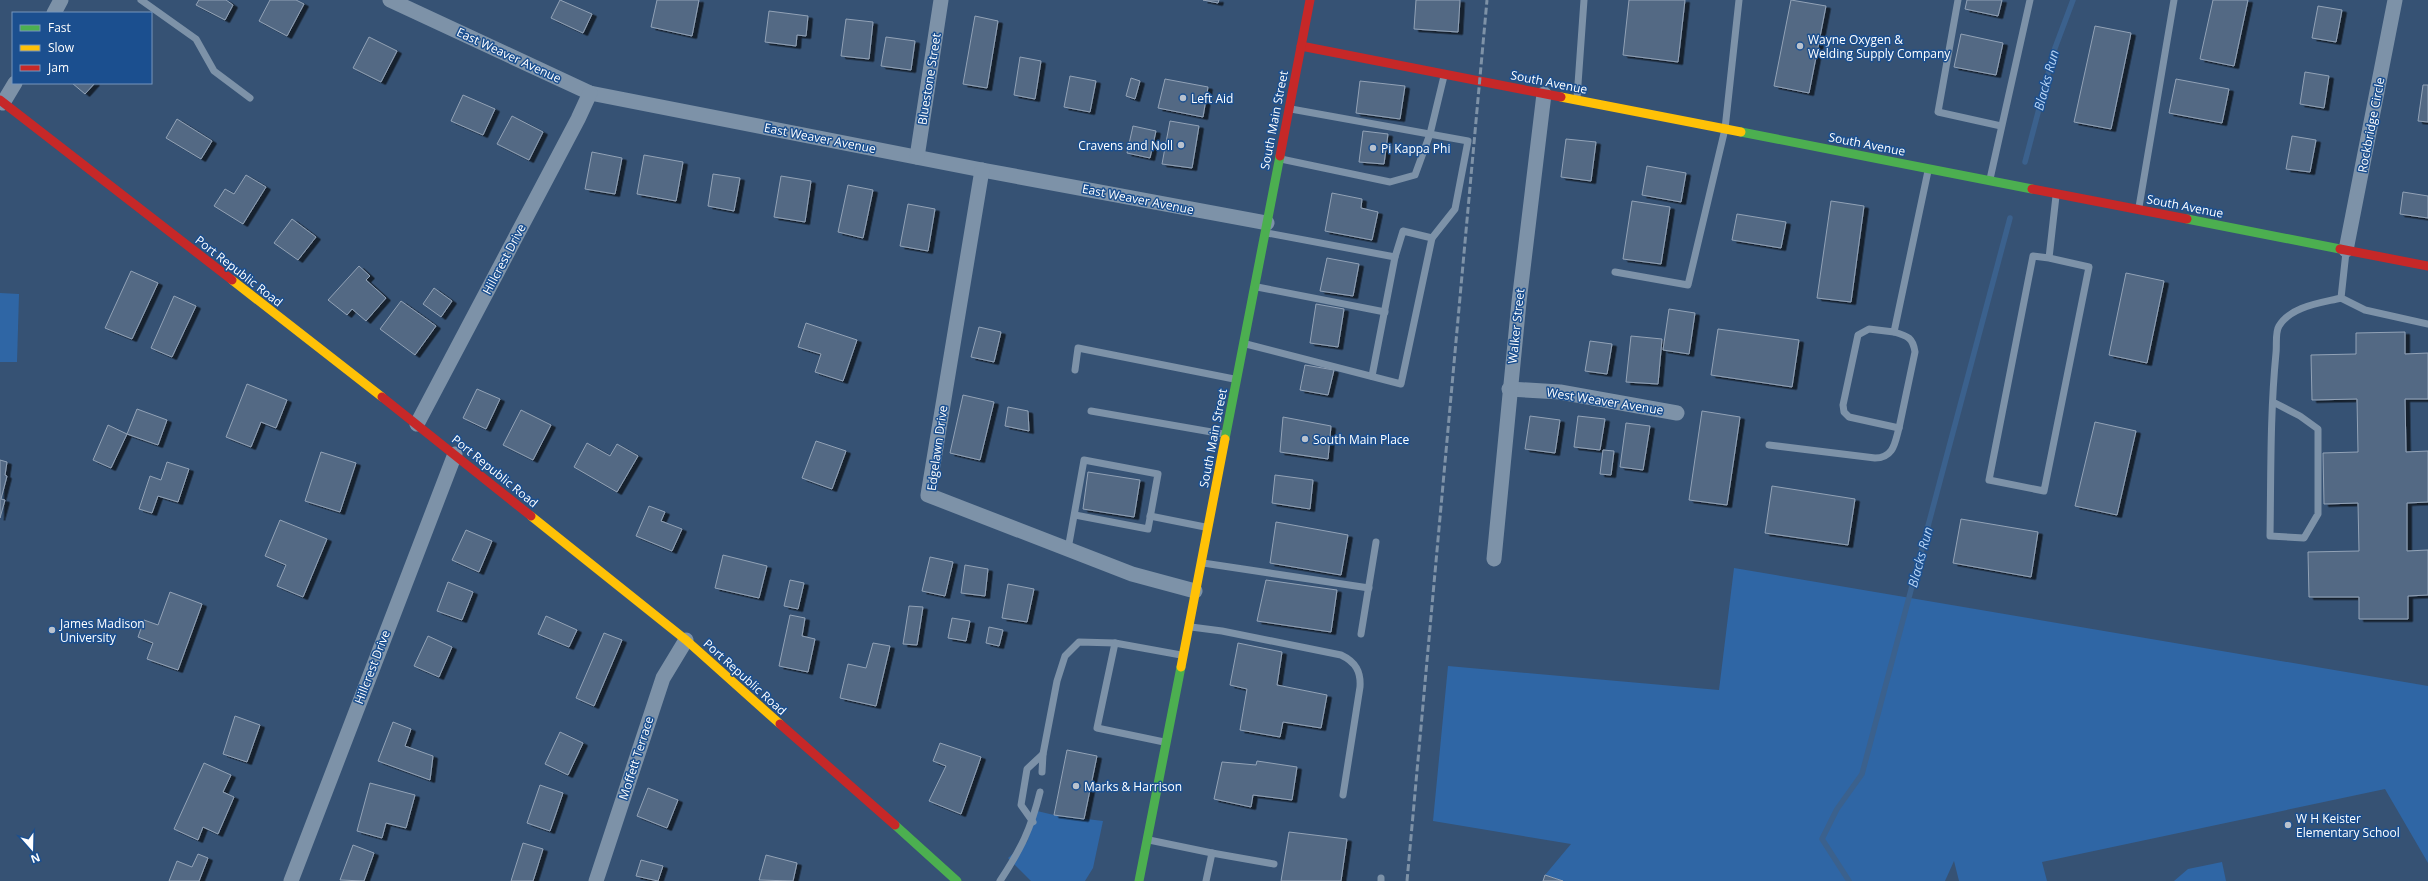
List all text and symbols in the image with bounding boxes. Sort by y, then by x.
legend [12,12,152,84]
text: Fast [48,19,71,36]
street label: East Weaver Avenue [454,23,564,87]
place label: Wayne Oxygen & Welding Supply Company [1808,31,1951,62]
street label: Bluestone Street [913,32,945,126]
text: Slow [48,39,75,56]
marker: Wayne Oxygen & Welding Supply Company [1795,41,1805,51]
water label: Blacks Run [2029,48,2063,112]
text: Jam [47,59,69,76]
street label: South Avenue [1509,66,1589,98]
street label: South Main Street [1256,69,1292,171]
street label: Rockbridge Circle [2353,76,2389,174]
place label: Left Aid [1191,90,1233,107]
marker: Left Aid [1178,93,1188,103]
street label: East Weaver Avenue [763,119,878,157]
street label: South Avenue [1827,128,1907,160]
place label: Cravens and Noll [1078,137,1173,154]
marker: Cravens and Noll [1176,140,1186,150]
place label: Pi Kappa Phi [1381,140,1450,157]
marker: Pi Kappa Phi [1368,143,1378,153]
street label: East Weaver Avenue [1081,180,1196,218]
street label: South Avenue [2145,190,2225,222]
street label: Hillcrest Drive [478,220,530,297]
street label: Port Republic Road [192,232,286,310]
street label: Walker Street [1504,288,1528,364]
street label: West Weaver Avenue [1545,383,1665,419]
street label: South Main Street [1195,387,1231,489]
street label: Edgelawn Drive [923,404,951,492]
street label: Port Republic Road [448,431,542,511]
place label: South Main Place [1313,431,1410,448]
marker: South Main Place [1300,434,1310,444]
water label: Blacks Run [1903,525,1937,589]
place label: James Madison University [59,615,145,646]
marker: James Madison University [47,625,57,635]
street label: Hillcrest Drive [350,627,394,706]
street label: Port Republic Road [700,635,790,719]
street label: Moffett Terrace [615,714,658,802]
place label: Marks & Harrison [1084,778,1182,795]
marker: Marks & Harrison [1071,781,1081,791]
place label: W H Keister Elementary School [2296,810,2400,841]
marker: W H Keister Elementary School [2283,820,2293,830]
north arrow [12,829,52,869]
text: N [29,850,42,867]

